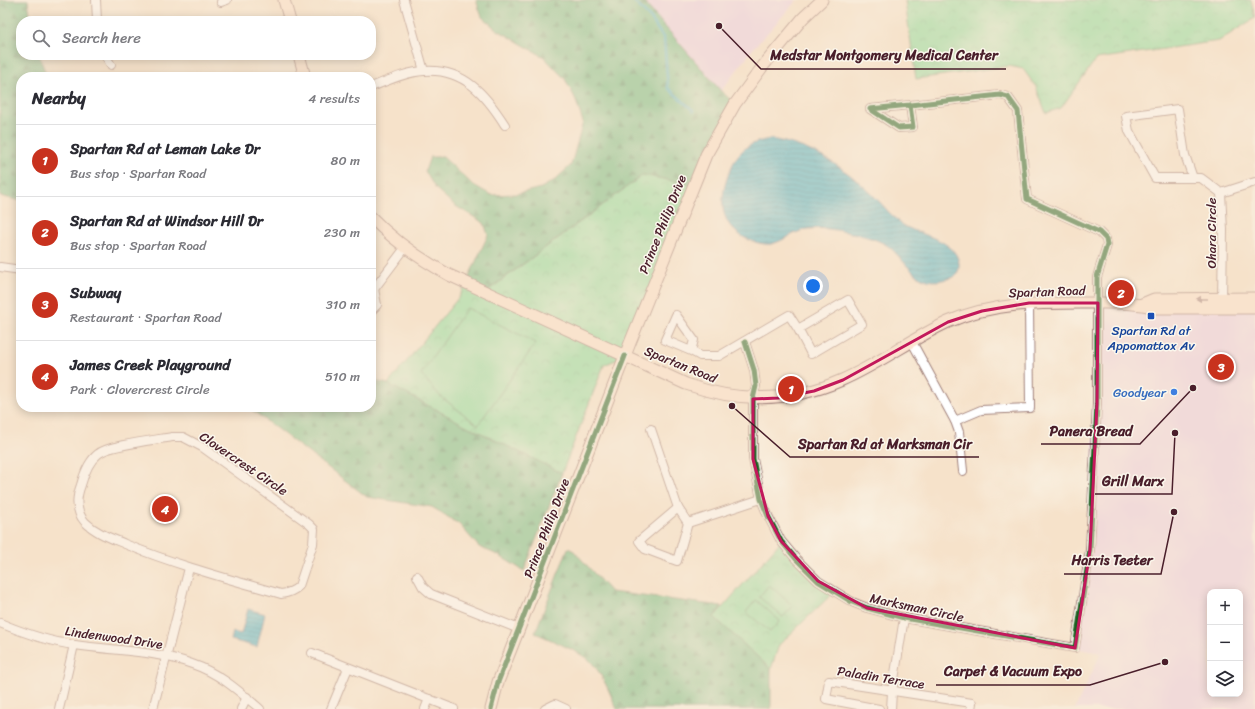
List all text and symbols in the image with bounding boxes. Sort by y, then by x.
search box [16,16,376,60]
text: Search here [62,25,141,51]
icon: search [30,27,52,49]
callout: Medstar Montgomery Medical Center [761,43,1006,69]
text: Medstar Montgomery Medical Center [769,43,999,68]
text: Nearby [32,83,86,113]
text: 4 results [308,87,360,110]
text: Spartan Rd at Leman Lake Dr [70,136,260,162]
text: 1 [42,149,48,172]
text: 80 m [331,149,360,172]
text: Bus stop · Spartan Road [70,162,206,185]
street label: Prince Philip Drive [632,171,693,277]
street label: Ohara Circle [1200,197,1223,268]
text: Spartan Rd at Windsor Hill Dr [70,208,263,234]
text: 2 [41,221,49,244]
text: 230 m [324,221,360,244]
text: Bus stop · Spartan Road [70,234,206,257]
your location [803,276,823,296]
pin: 2 [1108,278,1134,308]
street label: Spartan Road [1008,279,1087,304]
text: Subway [70,280,121,306]
text: 3 [41,293,49,316]
text: 310 m [326,293,360,316]
one-way arrow [1195,296,1208,302]
text: Restaurant · Spartan Road [70,306,221,329]
marker: Spartan Rd at Appomattox Av [1146,311,1156,321]
place label: Spartan Rd at Appomattox Av [1106,319,1196,357]
street label: Spartan Road [641,339,722,390]
text: James Creek Playground [70,352,230,378]
pin: 3 [1208,352,1234,382]
text: 4 [41,365,49,388]
text: 510 m [325,365,360,388]
pin: 1 [778,374,804,404]
text: Park · Clovercrest Circle [70,378,210,401]
place label: Goodyear [1113,381,1167,404]
marker: Goodyear [1169,387,1179,397]
callout: Panera Bread [1041,418,1140,444]
text: Panera Bread [1050,419,1134,444]
street label: Clovercrest Circle [195,425,293,502]
callout: Spartan Rd at Marksman Cir [790,431,979,457]
text: Spartan Rd at Marksman Cir [797,432,973,457]
callout: Grill Marx [1095,468,1172,494]
text: Grill Marx [1101,469,1165,494]
street label: Prince Philip Drive [517,475,576,581]
pin: 4 [152,494,178,524]
callout: Harris Teeter [1064,548,1161,574]
text: Harris Teeter [1070,548,1154,573]
street label: Marksman Circle [868,586,966,629]
map controls [1207,589,1243,697]
button: + [1207,589,1243,625]
street label: Lindenwood Drive [64,619,164,656]
button: − [1207,625,1243,661]
street label: Paladin Terrace [836,659,926,696]
callout: Carpet & Vacuum Expo [936,659,1090,685]
text: Carpet & Vacuum Expo [943,659,1082,684]
button: layers [1207,661,1243,697]

